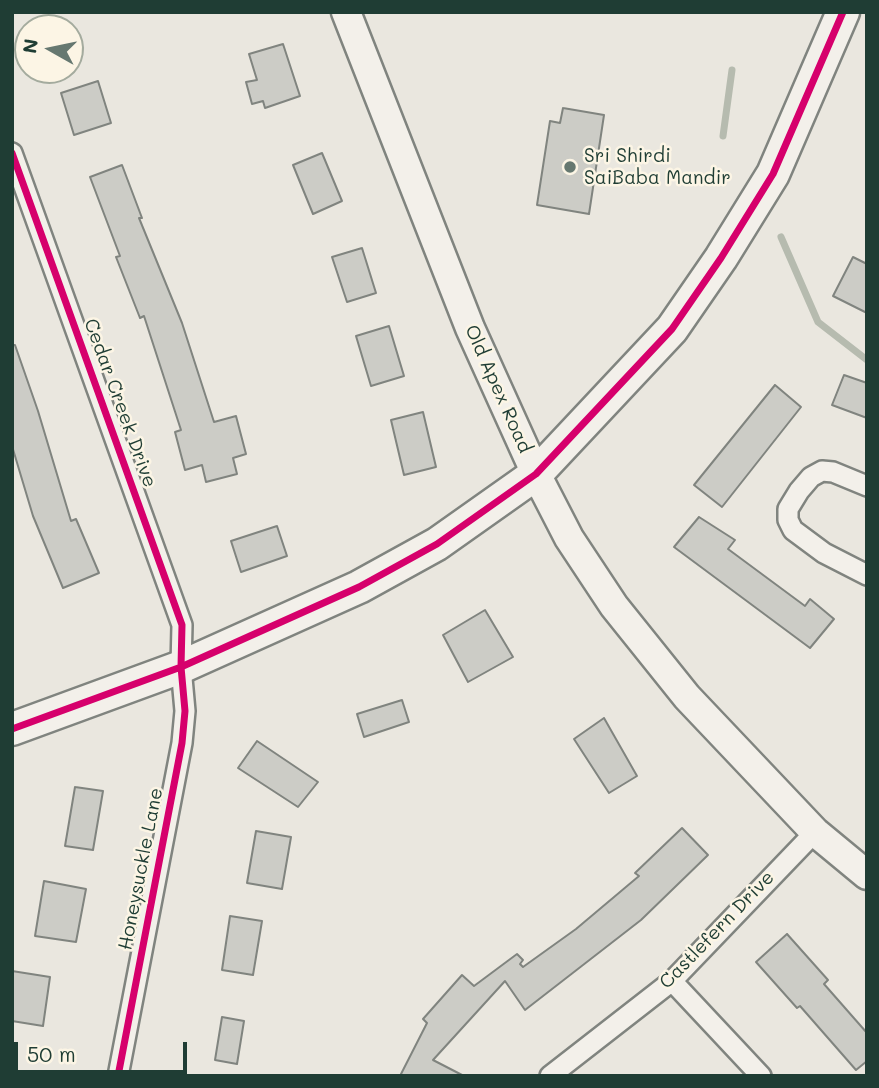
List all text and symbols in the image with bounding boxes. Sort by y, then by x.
north arrow [14,14,84,84]
text: N [16,37,43,55]
place label: Sri Shirdi SaiBaba Mandir [584,145,731,189]
marker: Sri Shirdi SaiBaba Mandir [562,159,578,175]
street label: Cedar Creek Drive [79,316,161,490]
street label: Old Apex Road [460,321,536,457]
street label: Honeysuckle Lane [114,786,168,952]
street label: Castlefern Drive [655,866,779,994]
scale bar [18,1028,191,1072]
text: 50 m [27,1040,76,1067]

